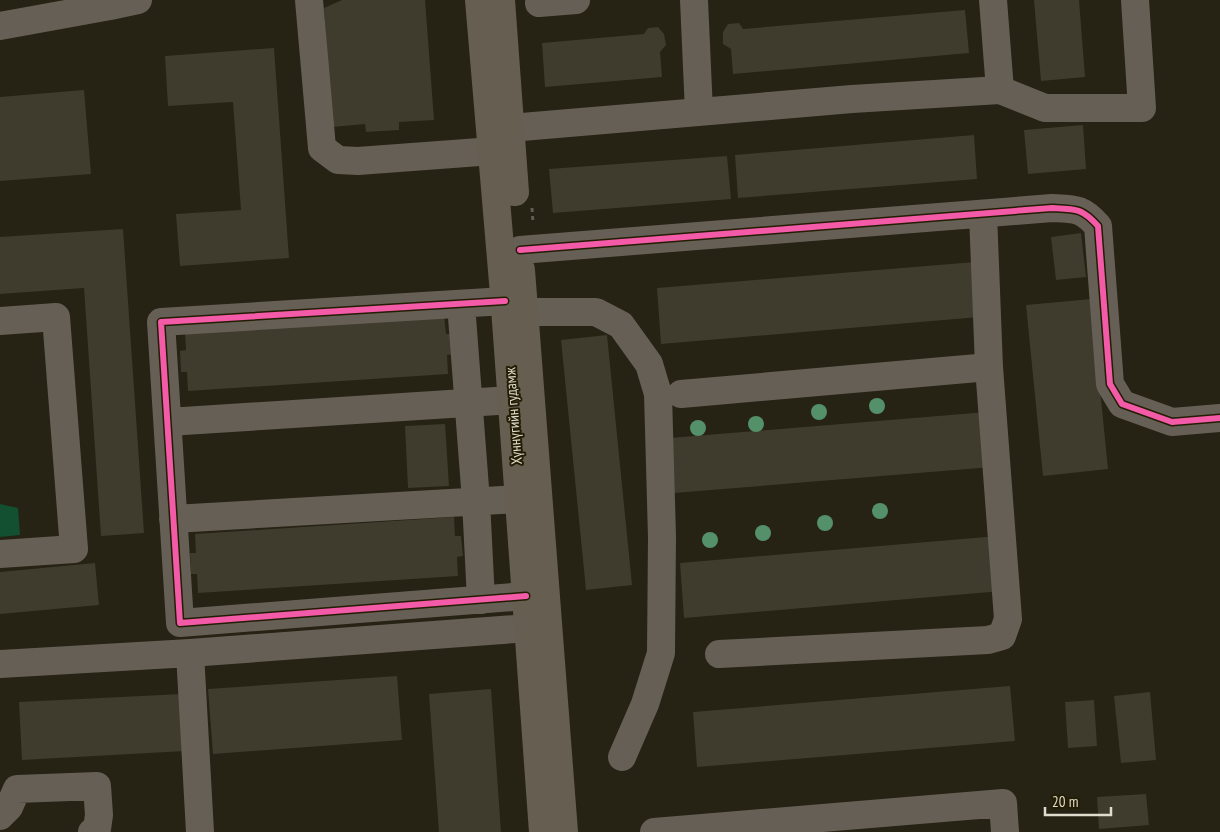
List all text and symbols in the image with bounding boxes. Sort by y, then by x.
street label: Хүннүгийн гудамж [500,366,526,465]
scale bar [1045,784,1111,816]
text: 20 m [1052,792,1078,811]

